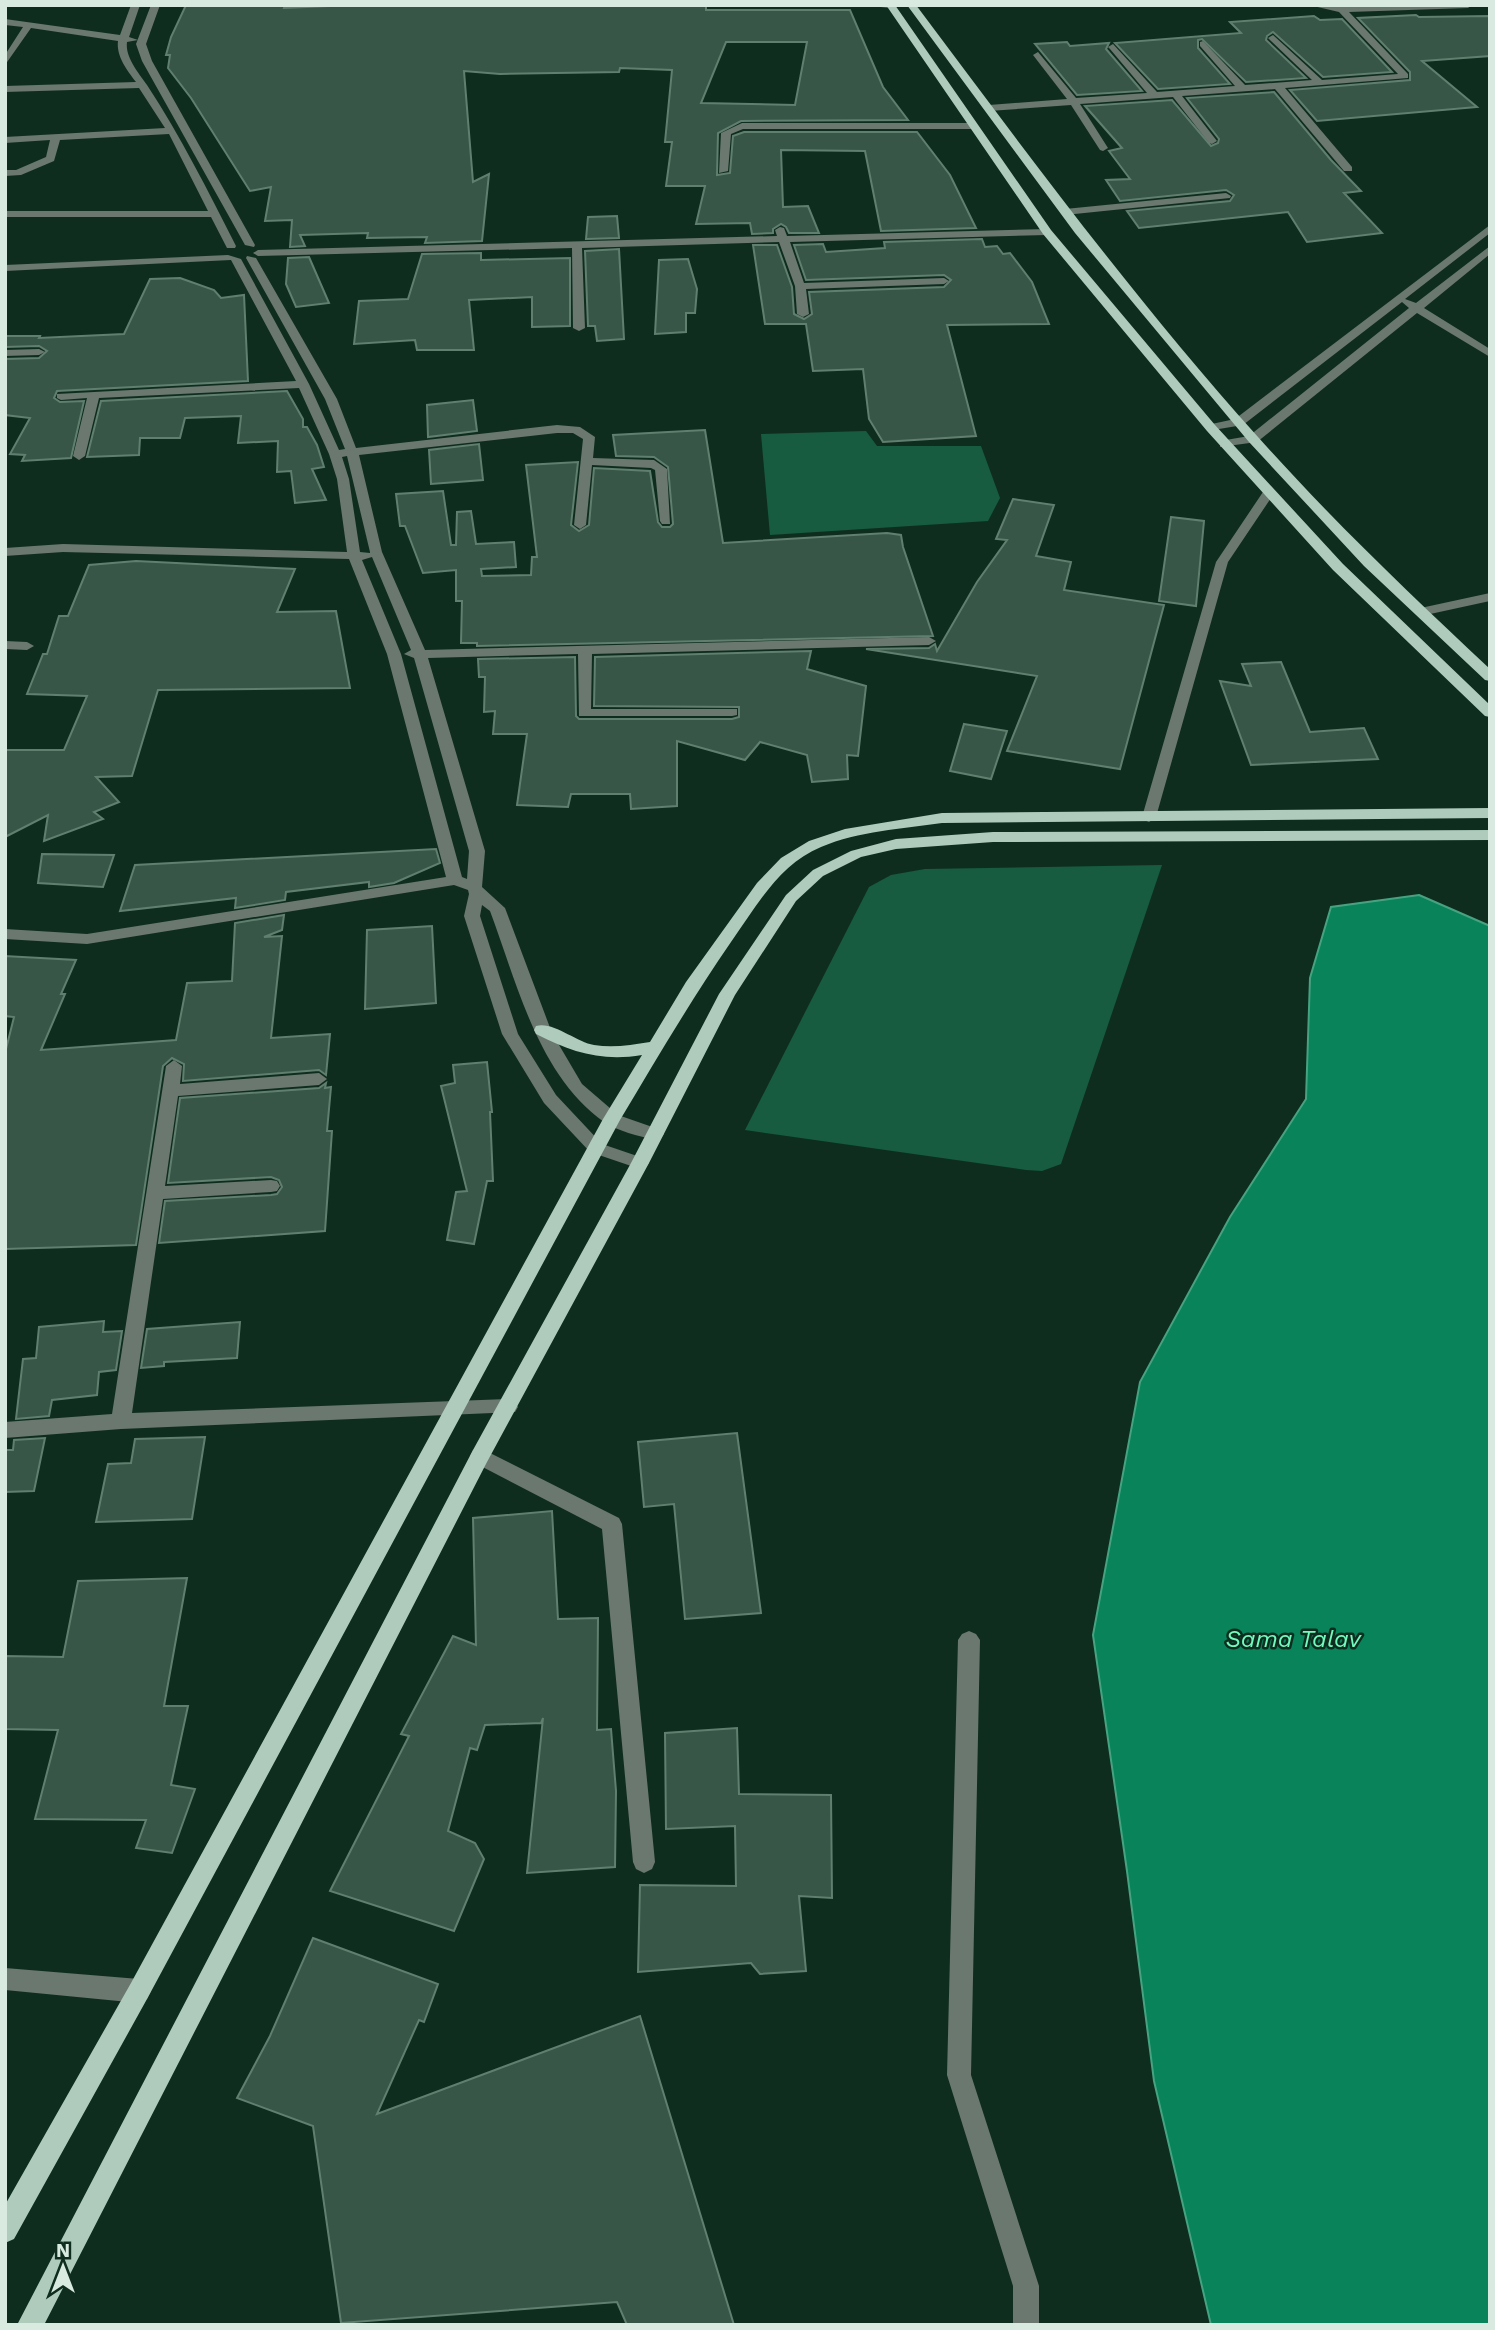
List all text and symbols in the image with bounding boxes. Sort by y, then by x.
water label: Sama Talav [1225,1625,1363,1653]
north arrow [28,2232,98,2302]
text: N [56,2239,70,2262]

